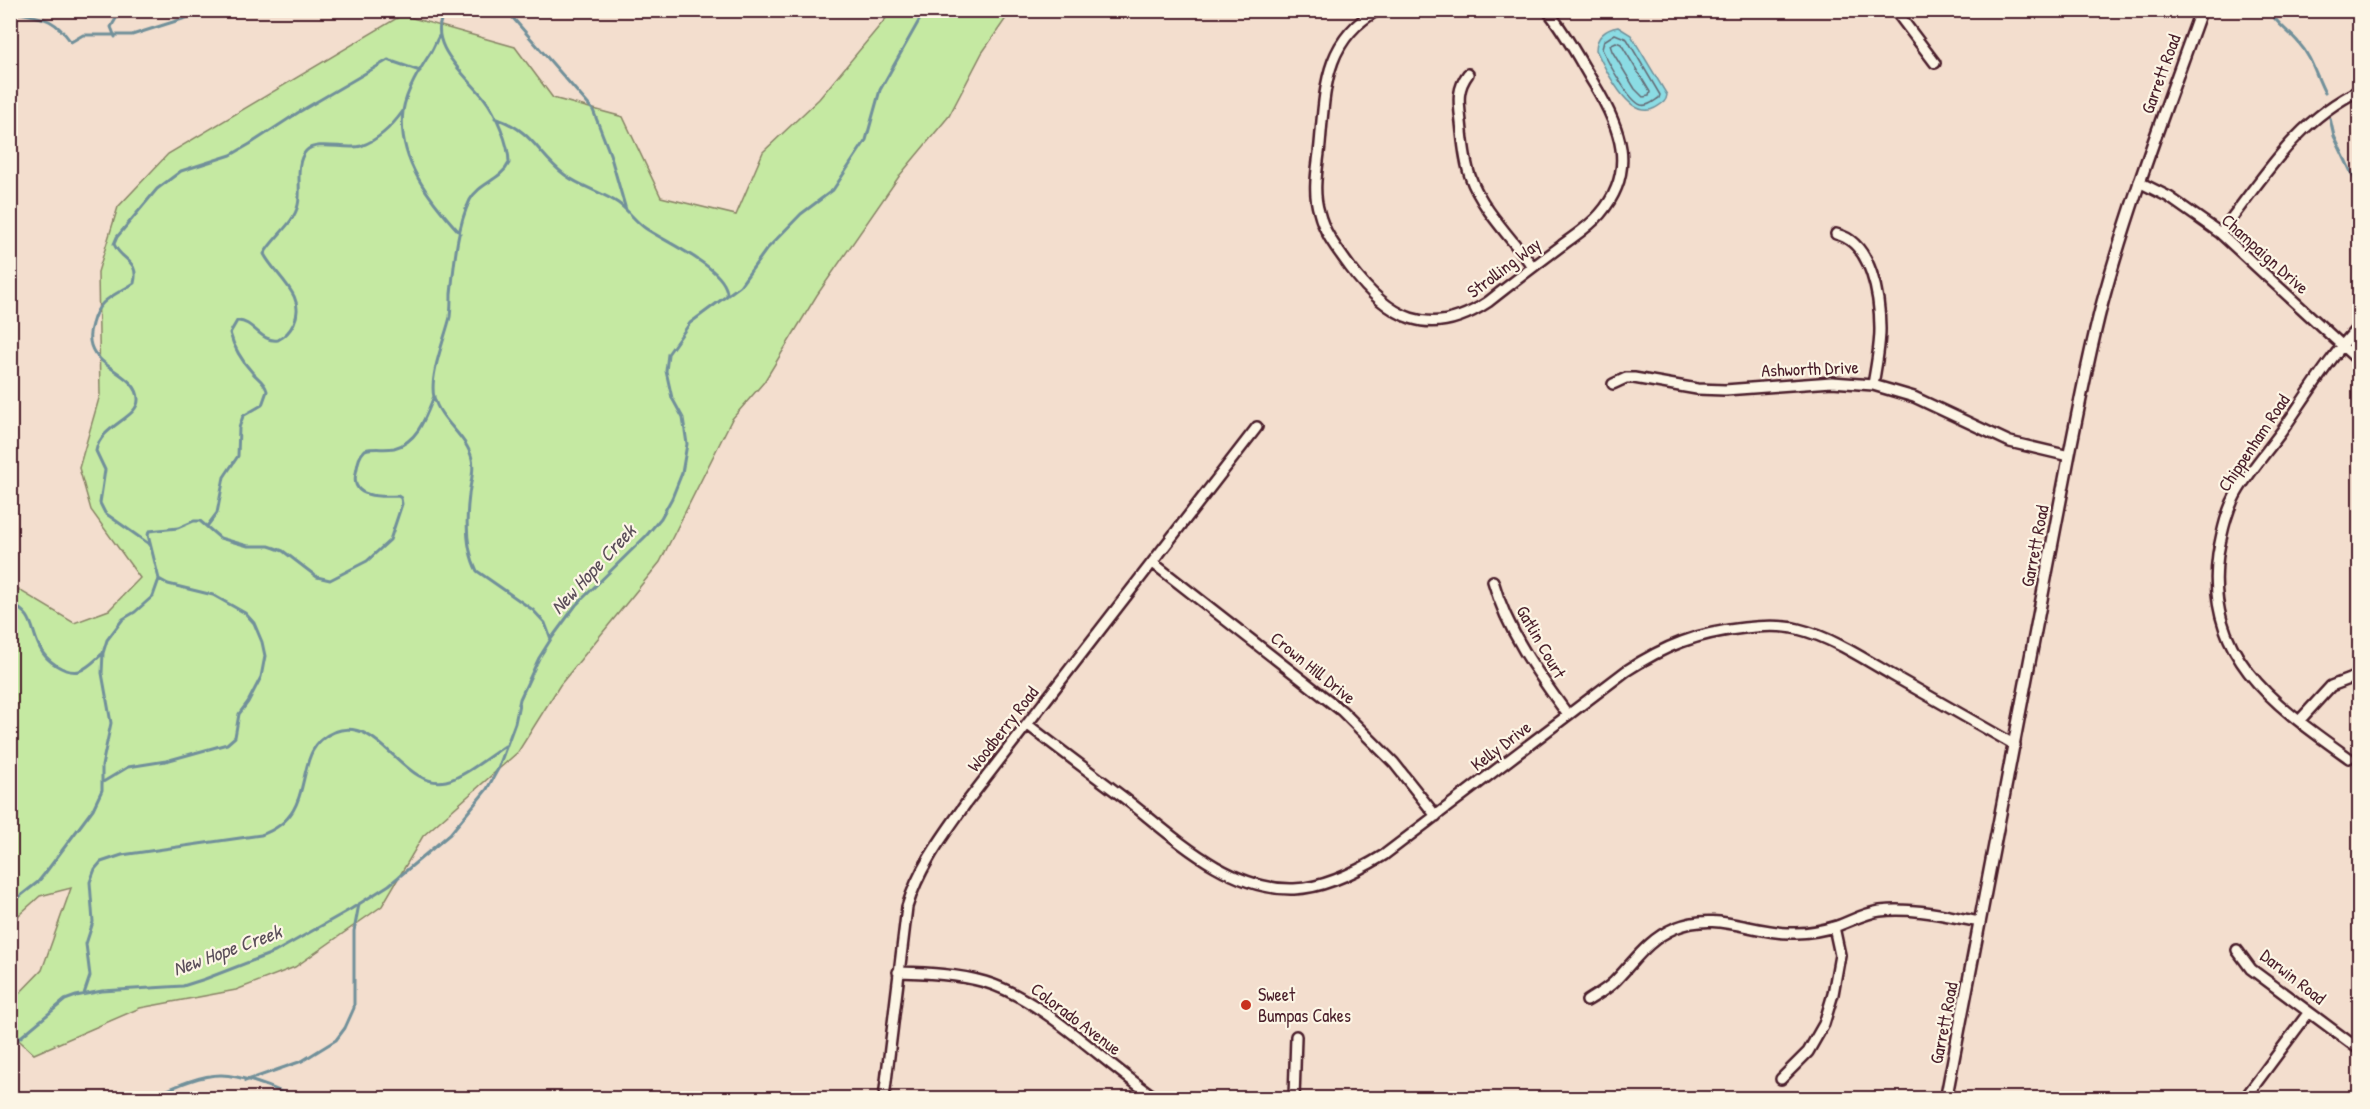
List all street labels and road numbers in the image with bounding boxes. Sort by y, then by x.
street label: Garrett Road [2135,31,2186,117]
street label: Champaign Drive [2216,208,2314,300]
street label: Strolling Way [1462,231,1546,304]
street label: Ashworth Drive [1761,354,1859,383]
street label: Chippenham Road [2212,389,2295,496]
street label: Garrett Road [2014,503,2055,589]
street label: Gatlin Court [1510,601,1573,684]
street label: Crown Hill Drive [1265,626,1361,710]
street label: Woodberry Road [961,681,1044,777]
street label: Kelly Drive [1465,715,1536,777]
street label: Darwin Road [2255,943,2331,1010]
street label: Colorado Avenue [1026,976,1127,1061]
street label: Garrett Road [1923,980,1964,1066]

